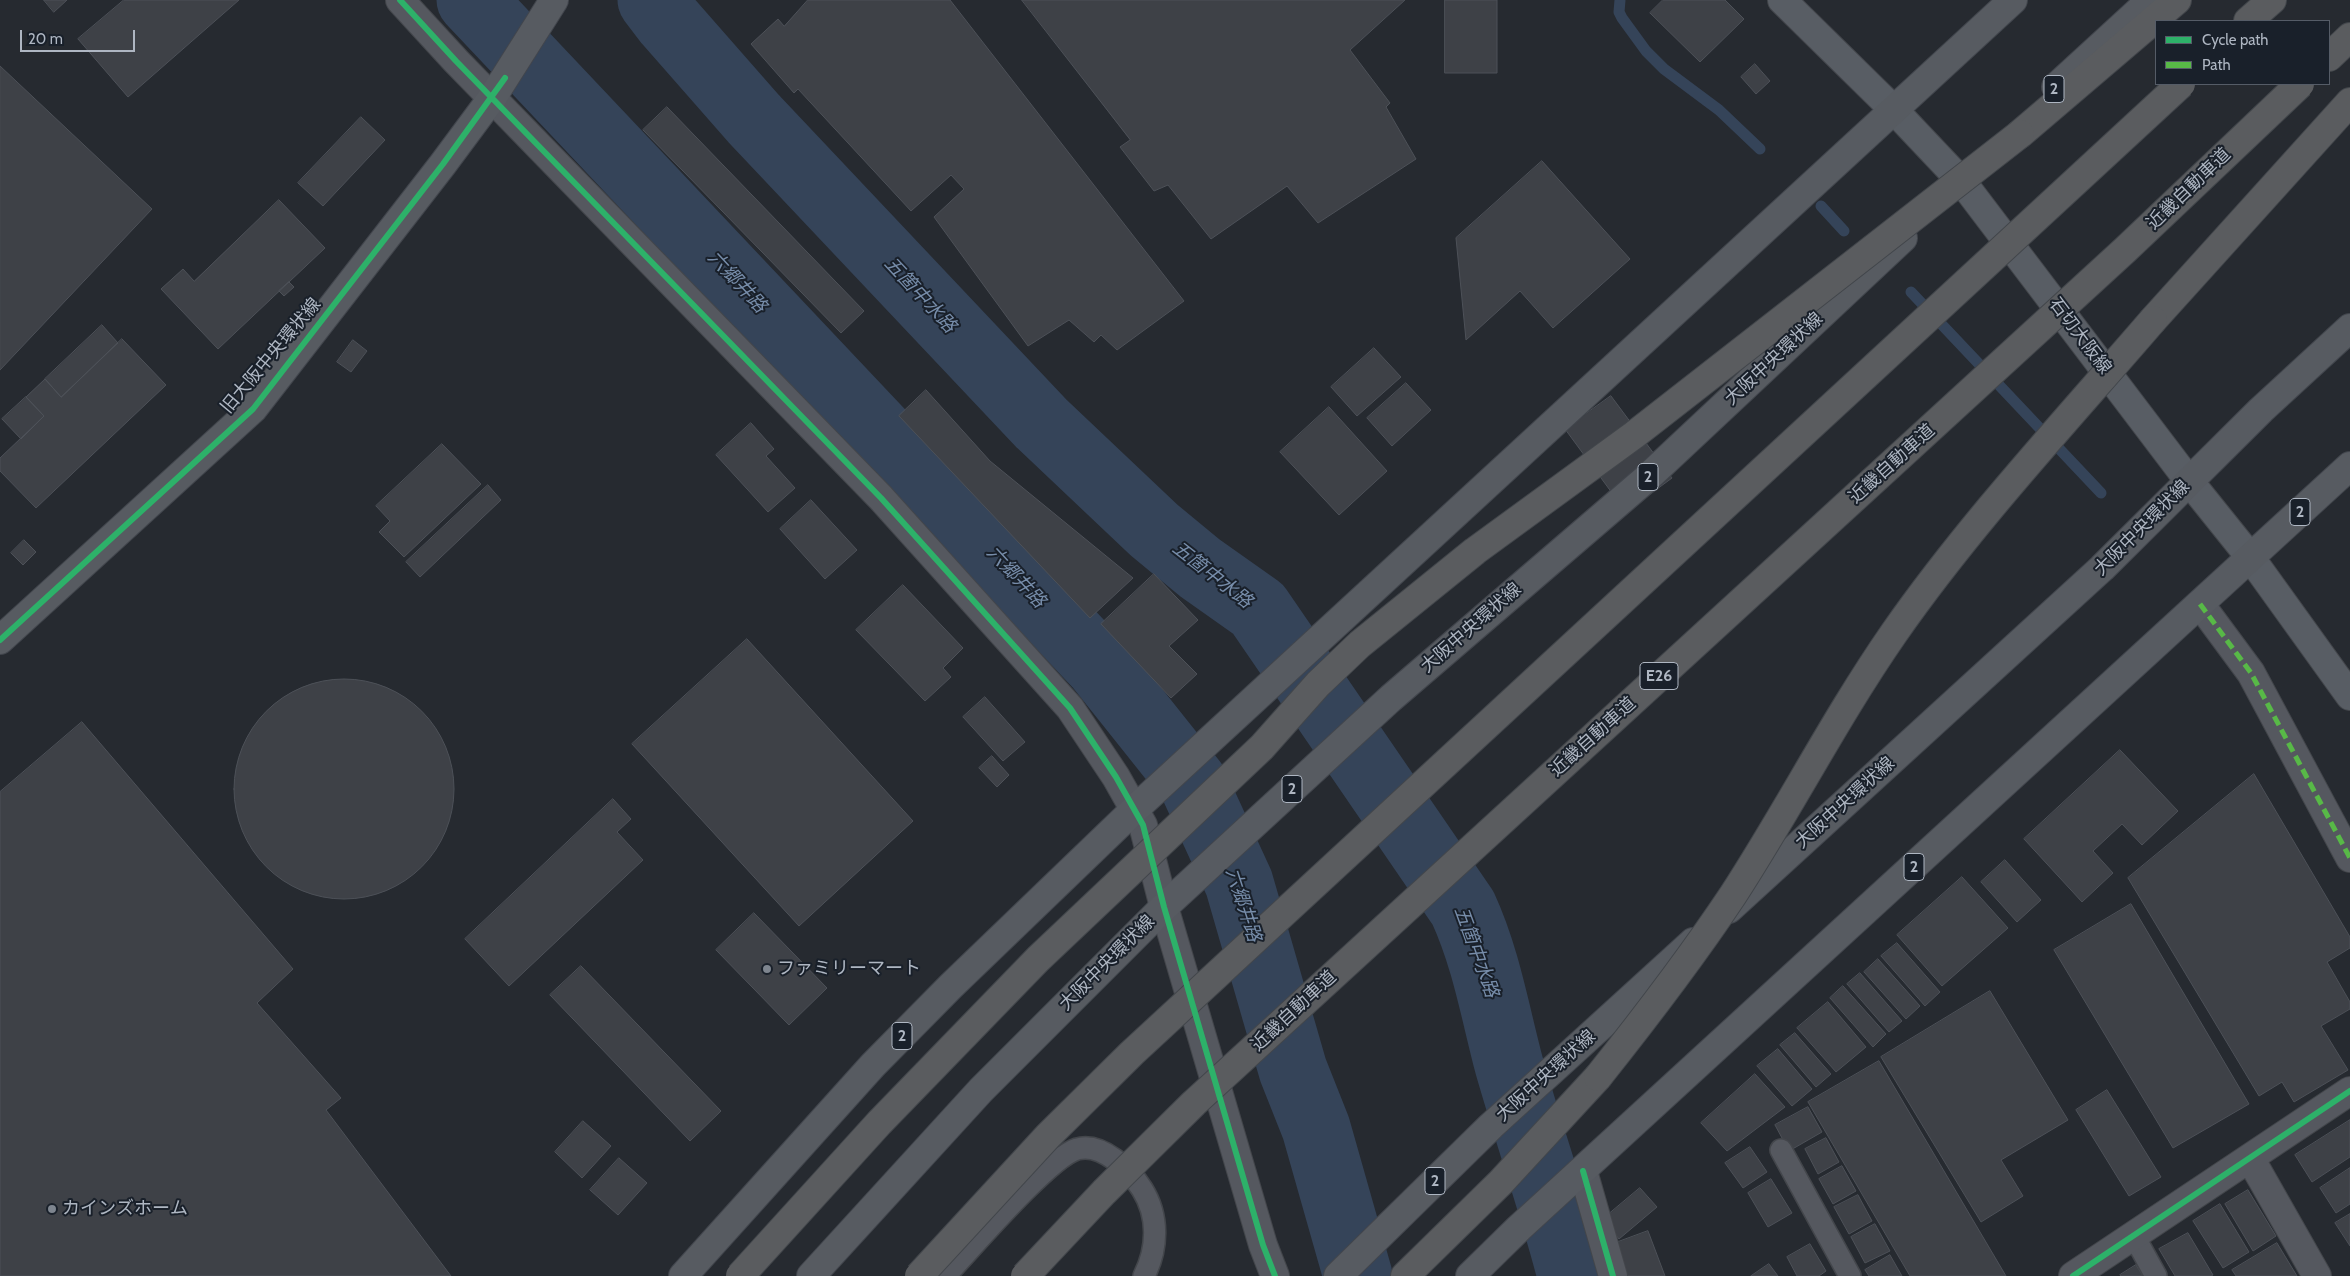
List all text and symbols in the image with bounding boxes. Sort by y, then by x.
scale bar [22,20,138,52]
legend [2155,20,2330,85]
text: 20 m [28,30,63,48]
text: Cycle path [2202,31,2268,49]
text: Path [2202,56,2231,74]
road number: 2 [2044,76,2064,102]
street label: 近畿自動車道 [2143,144,2235,234]
water label: 六郷井路 [703,246,771,318]
water label: 五箇中水路 [879,252,961,338]
street label: 旧大阪中央環状線 [216,294,326,418]
street label: 石切大阪線 [2044,294,2116,378]
street label: 大阪中央環状線 [1721,308,1827,410]
street label: 近畿自動車道 [1845,420,1939,508]
road number: 2 [1638,464,1658,491]
street label: 大阪中央環状線 [2090,476,2194,580]
road number: 2 [2290,498,2310,526]
water label: 五箇中水路 [1168,537,1256,613]
water label: 六郷井路 [982,541,1050,613]
street label: 大阪中央環状線 [1416,579,1526,677]
road number: E26 [1640,662,1678,689]
street label: 近畿自動車道 [1546,693,1640,781]
street label: 大阪中央環状線 [1791,753,1899,853]
road number: 2 [1282,776,1302,802]
road number: 2 [1904,854,1924,880]
water label: 六郷井路 [1220,865,1266,945]
water label: 五箇中水路 [1449,903,1503,1001]
street label: 大阪中央環状線 [1055,911,1159,1015]
place label: ファミリーマート [777,958,921,980]
marker: ファミリーマート [761,963,773,975]
street label: 近畿自動車道 [1247,966,1341,1056]
road number: 2 [892,1022,912,1050]
street label: 大阪中央環状線 [1492,1026,1600,1126]
road number: 2 [1425,1168,1445,1194]
place label: カインズホーム [62,1198,188,1220]
marker: カインズホーム [46,1203,58,1215]

